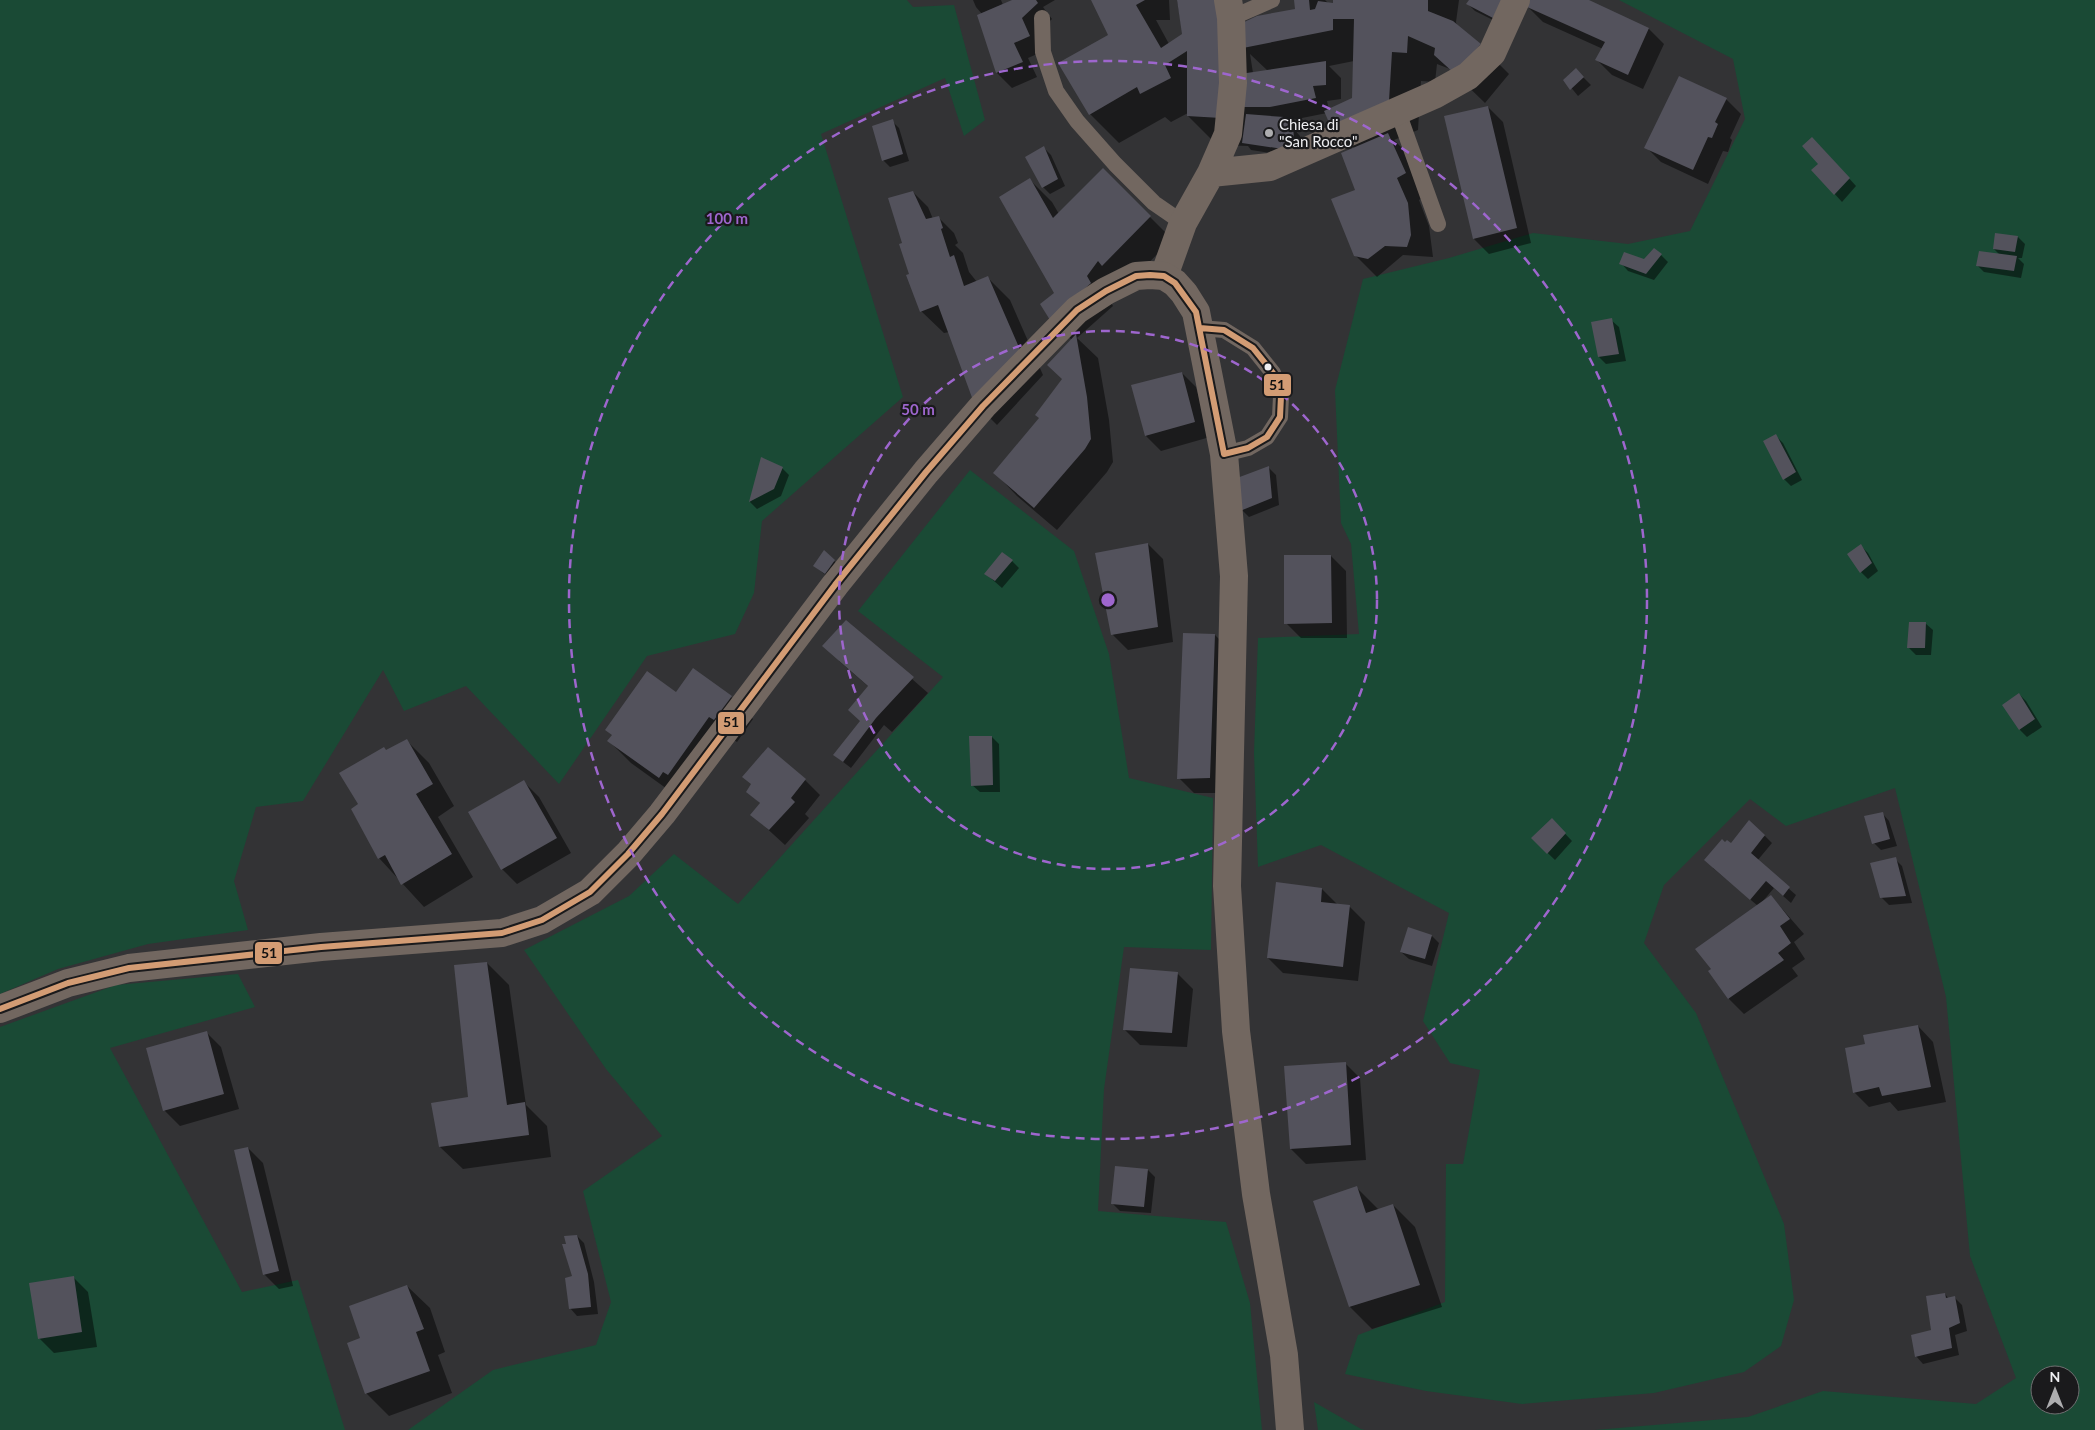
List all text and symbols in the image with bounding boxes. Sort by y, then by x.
place label: Chiesa di "San Rocco" [1279,115,1357,150]
marker: Chiesa di "San Rocco" [1263,127,1275,139]
text: 100 m [706,209,748,227]
unlabelled marker [1263,362,1273,372]
line badge: 51 [1263,373,1292,397]
text: 51 [1269,376,1285,393]
text: 50 m [901,400,935,418]
centre of rings [1099,591,1117,609]
line badge: 51 [717,711,745,735]
text: 51 [723,713,739,730]
line badge: 51 [254,941,283,965]
text: 51 [261,944,277,961]
north arrow [2030,1365,2080,1415]
text: N [2050,1368,2060,1385]

